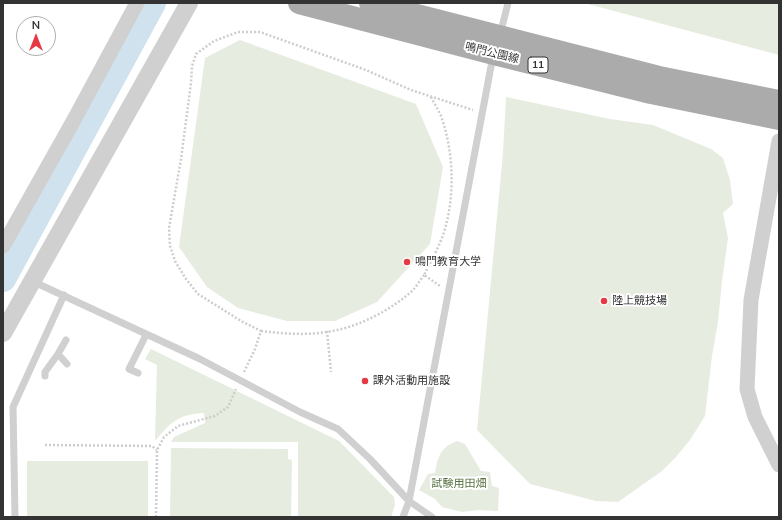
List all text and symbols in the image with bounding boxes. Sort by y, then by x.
north arrow [16,16,56,56]
text: N [32,18,40,32]
street label: 鳴門公園線 [464,40,520,66]
road number: 11 [528,57,548,73]
place label: 鳴門教育大学 [415,255,481,269]
marker: 鳴門教育大学 [402,257,412,267]
place label: 陸上競技場 [612,294,667,308]
marker: 陸上競技場 [599,296,609,306]
place label: 課外活動用施設 [373,374,450,388]
marker: 課外活動用施設 [360,376,370,386]
park label: 試験用田畑 [432,477,486,491]

